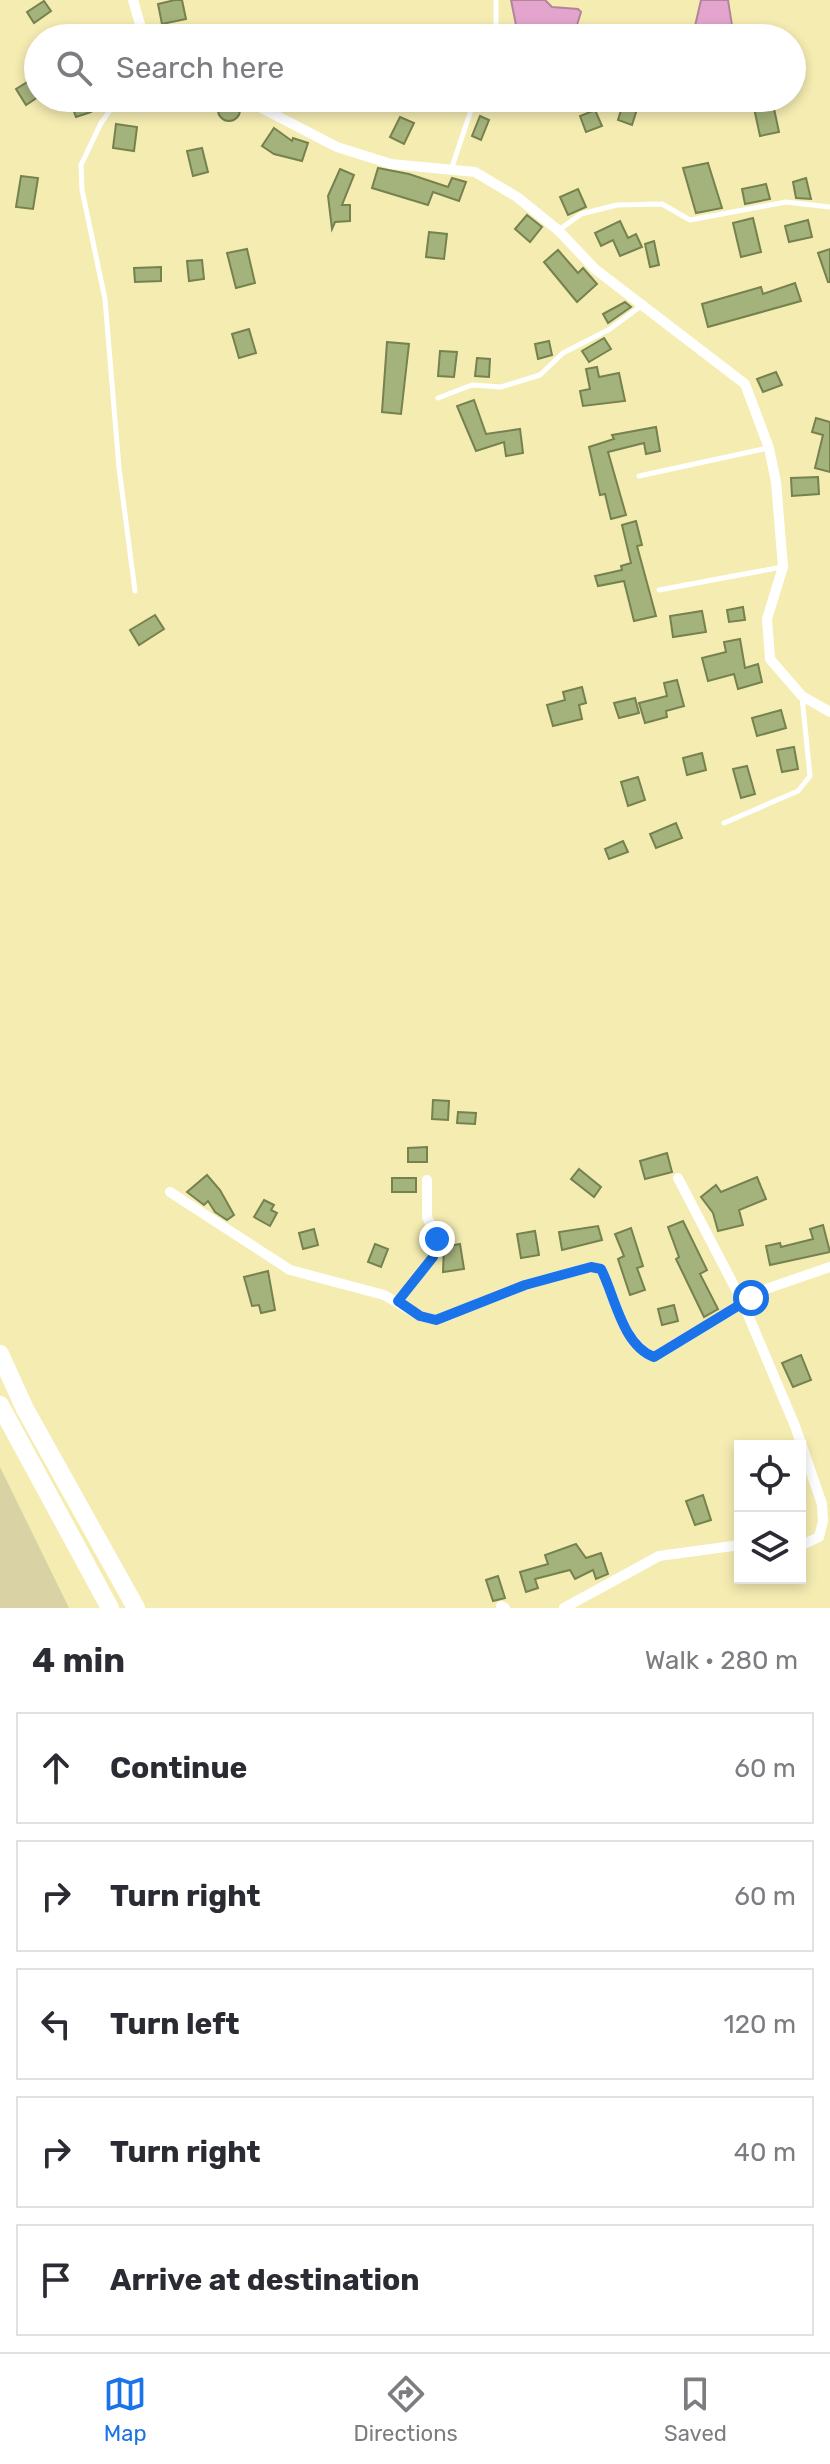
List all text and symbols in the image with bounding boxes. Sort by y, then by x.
search box [24,24,806,112]
icon: search [52,46,96,90]
text: Search here [116,50,284,86]
route end [419,1221,455,1257]
route start [733,1280,769,1316]
map controls [734,1440,806,1584]
button: locate [734,1440,806,1512]
button: layers [734,1512,806,1584]
text: 4 min [32,1640,125,1681]
text: Walk · 280 m [645,1645,798,1676]
icon: ahead [34,1746,78,1790]
text: Continue [110,1750,247,1786]
text: 60 m [734,1753,796,1784]
icon: right [34,1874,78,1918]
text: Turn right [110,1878,261,1914]
text: 60 m [734,1881,796,1912]
icon: left [34,2002,78,2046]
text: Turn left [110,2006,240,2042]
text: 120 m [724,2009,796,2040]
icon: right [34,2130,78,2174]
text: Turn right [110,2134,261,2170]
text: 40 m [734,2137,796,2168]
icon: arrive [34,2258,78,2302]
text: Arrive at destination [110,2262,420,2298]
tab: Map [103,2372,147,2447]
tab: Directions [353,2372,458,2447]
tab: Saved [664,2372,727,2447]

